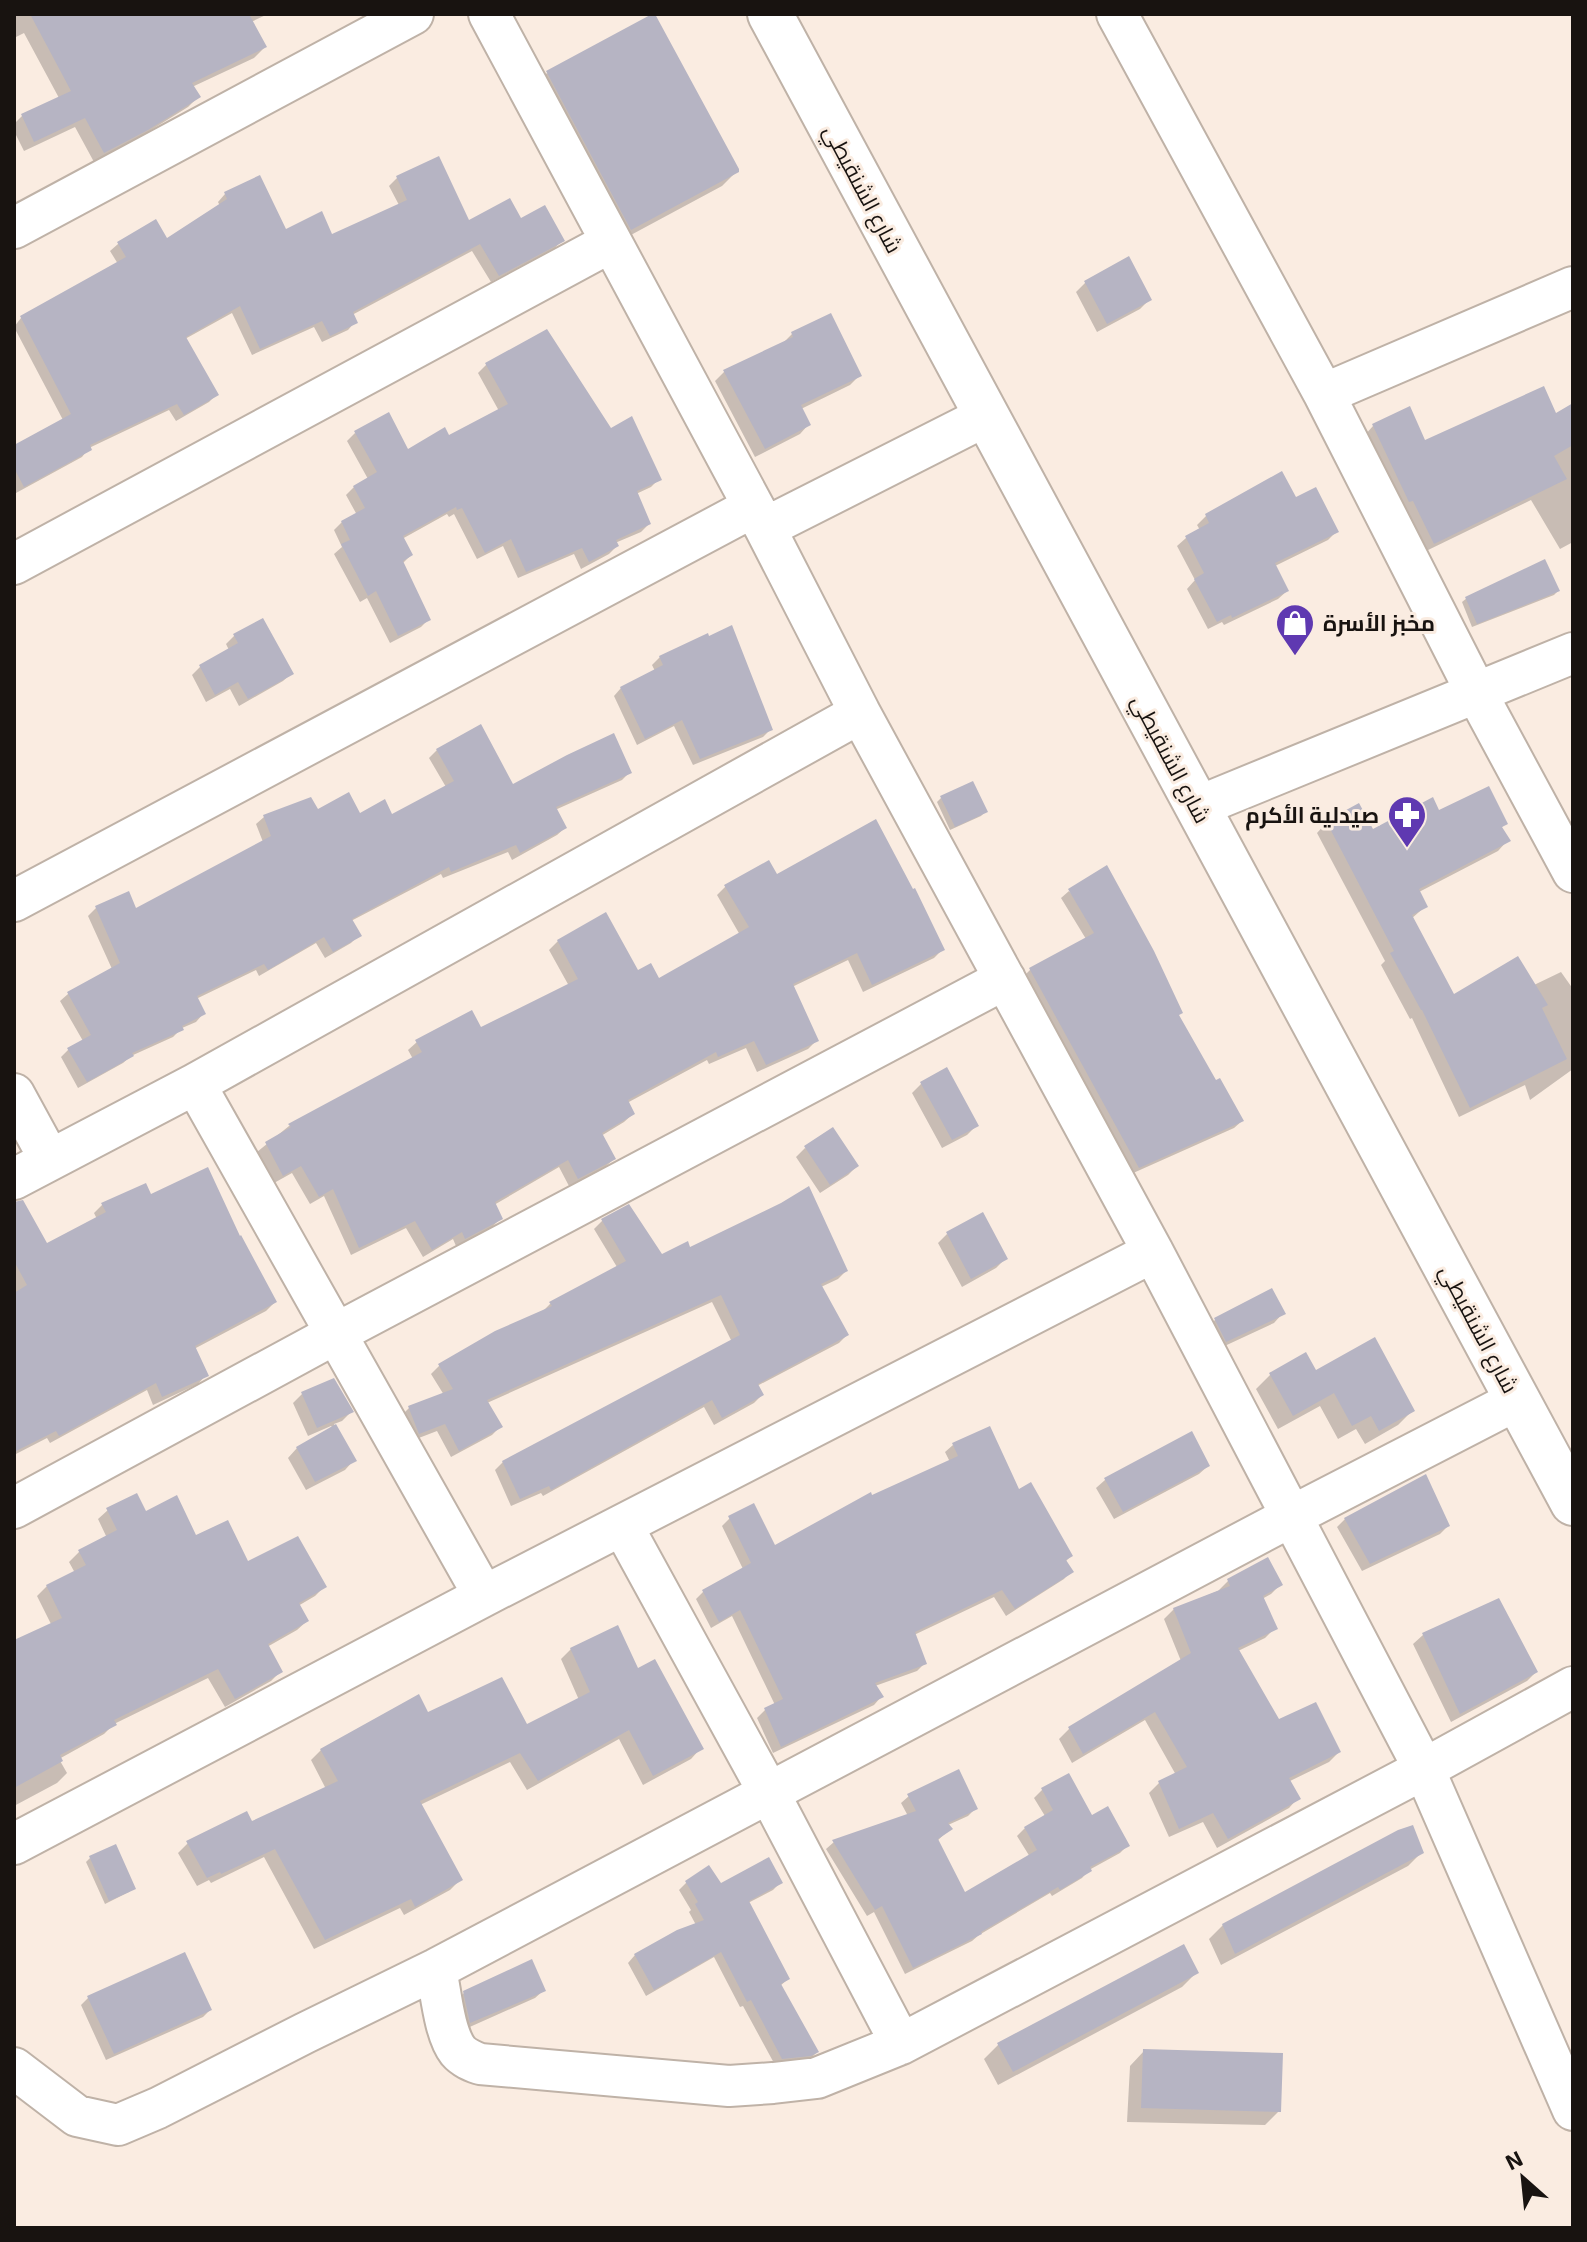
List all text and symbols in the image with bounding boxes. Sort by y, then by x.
street label: شارع الشنقيطي [815,120,909,259]
shop icon: مخبز الأسرة [1274,602,1316,657]
place label: مخبز الأسرة [1323,609,1435,637]
street label: شارع الشنقيطي [1123,690,1217,829]
pharmacy icon: صيدلية الأكرم [1386,794,1428,849]
place label: صيدلية الأكرم [1245,801,1379,831]
street label: شارع الشنقيطي [1431,1260,1525,1399]
north arrow [1483,2138,1563,2218]
text: N [1500,2144,1526,2174]

